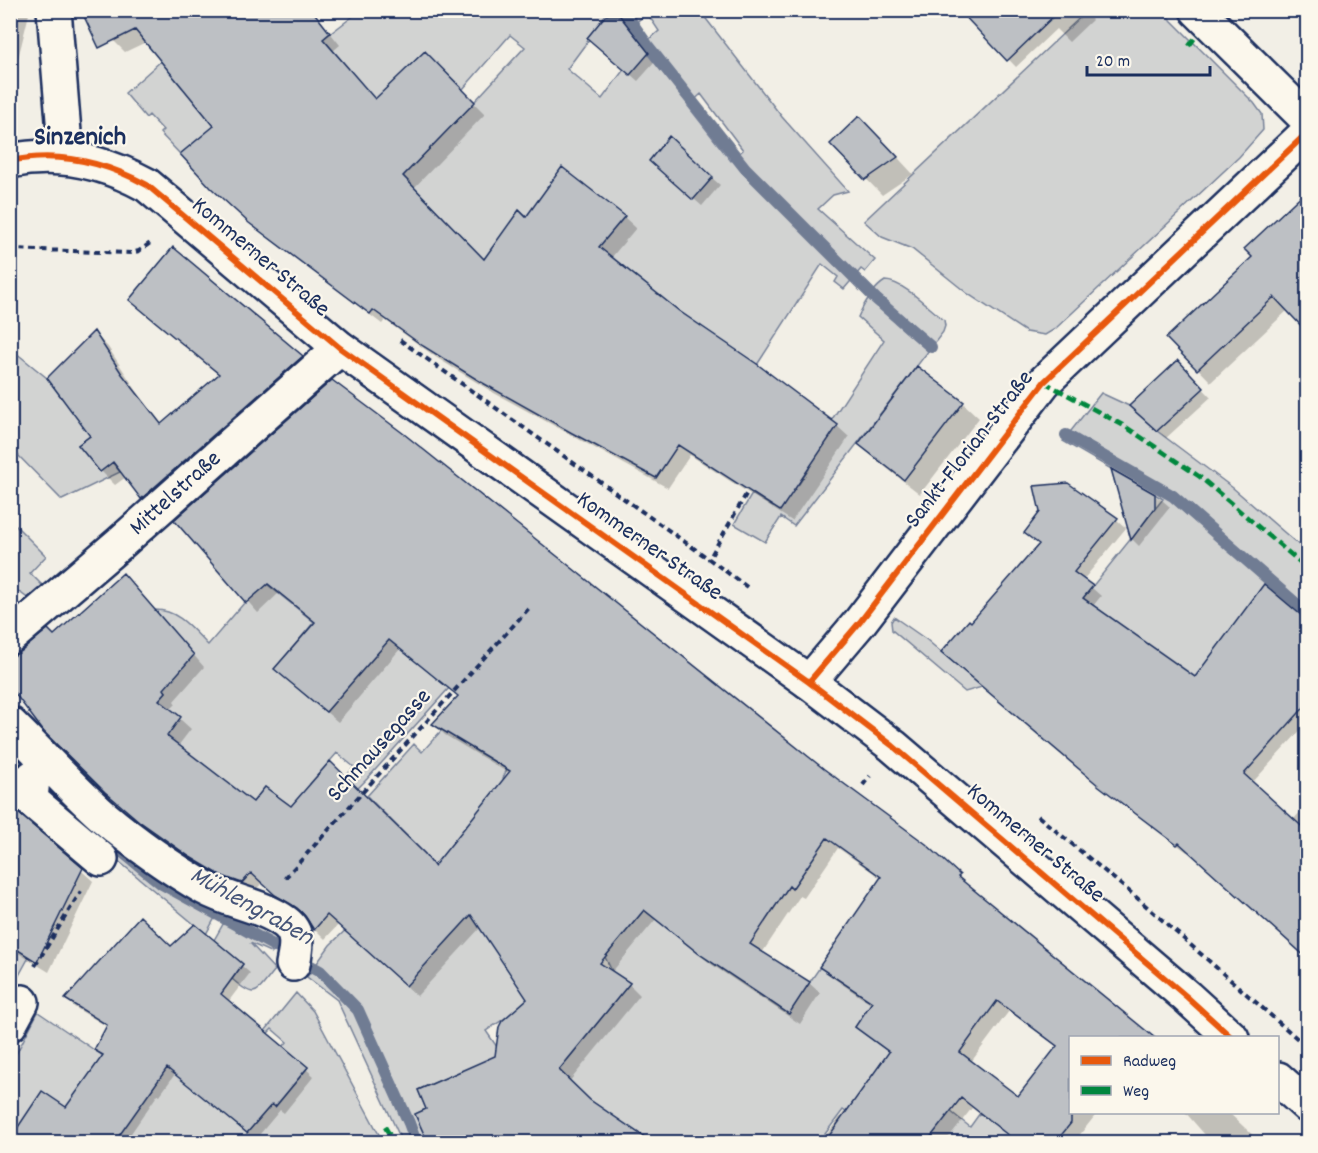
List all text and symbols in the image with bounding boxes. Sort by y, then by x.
scale bar [1087,39,1210,77]
text: 20 m [1096,50,1130,75]
district label: Sinzenich [34,119,126,158]
street label: Kommerner Straße [183,190,337,326]
street label: Sankt-Florian-Straße [897,364,1043,536]
street label: Mittelstraße [122,443,230,545]
street label: Kommerner Straße [569,484,729,610]
street label: Schmausegasse [320,682,440,810]
street label: Kommerner Straße [958,776,1112,912]
water label: Mühlengraben [183,858,320,957]
legend [1069,1036,1279,1114]
text: Radweg [1123,1050,1176,1075]
text: Weg [1123,1080,1149,1105]

